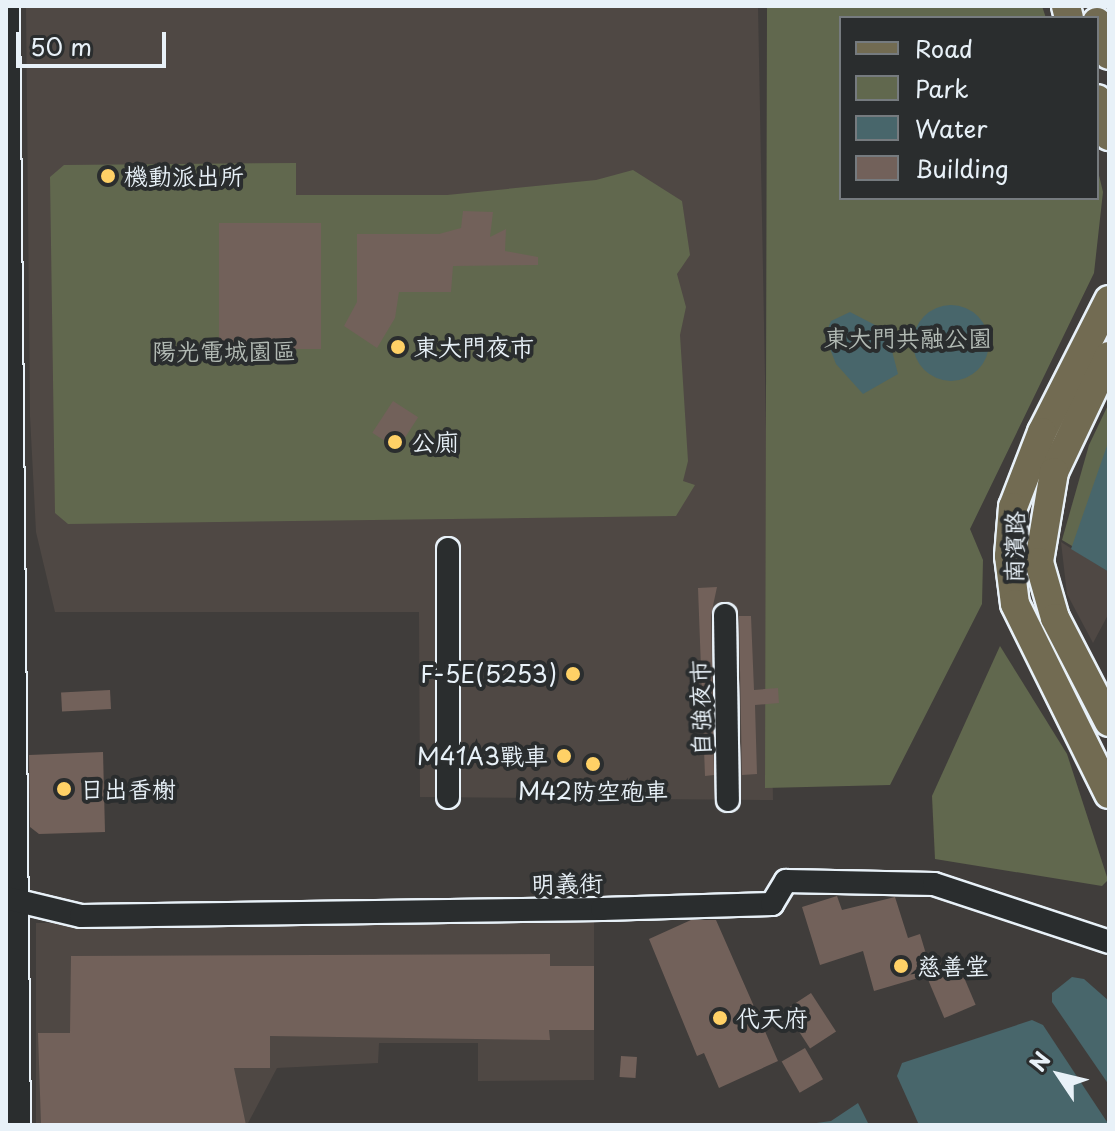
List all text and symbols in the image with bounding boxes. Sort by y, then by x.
scale bar [20,16,170,66]
legend [839,16,1099,200]
text: 50 m [30,28,92,64]
text: Road [915,30,973,66]
text: Park [915,70,969,106]
text: Water [915,110,987,146]
text: Building [915,150,1009,186]
place label: 機動派出所 [124,162,244,190]
marker: 機動派出所 [99,167,117,185]
park label: 東大門共融公園 [824,324,992,352]
place label: 東大門夜市 [414,333,534,361]
park label: 陽光電城園區 [152,337,296,365]
marker: 東大門夜市 [389,338,407,356]
place label: 公廁 [411,428,459,456]
marker: 公廁 [386,433,404,451]
street label: 南濱路 [999,511,1029,583]
place label: F-5E(5253) [420,660,557,688]
street label: 自強夜市 [685,660,715,756]
marker: F-5E(5253) [564,665,582,683]
place label: M41A3戰車 [417,742,548,770]
marker: M41A3戰車 [555,747,573,765]
marker: M42防空砲車 [584,755,602,773]
place label: 日出香榭 [80,775,176,803]
place label: M42防空砲車 [518,777,668,805]
marker: 日出香榭 [55,780,73,798]
street label: 明義街 [531,868,603,898]
place label: 慈善堂 [917,952,989,980]
marker: 慈善堂 [892,957,910,975]
place label: 代天府 [736,1004,808,1032]
marker: 代天府 [711,1009,729,1027]
north arrow [1019,1035,1099,1115]
text: N [1020,1044,1057,1078]

